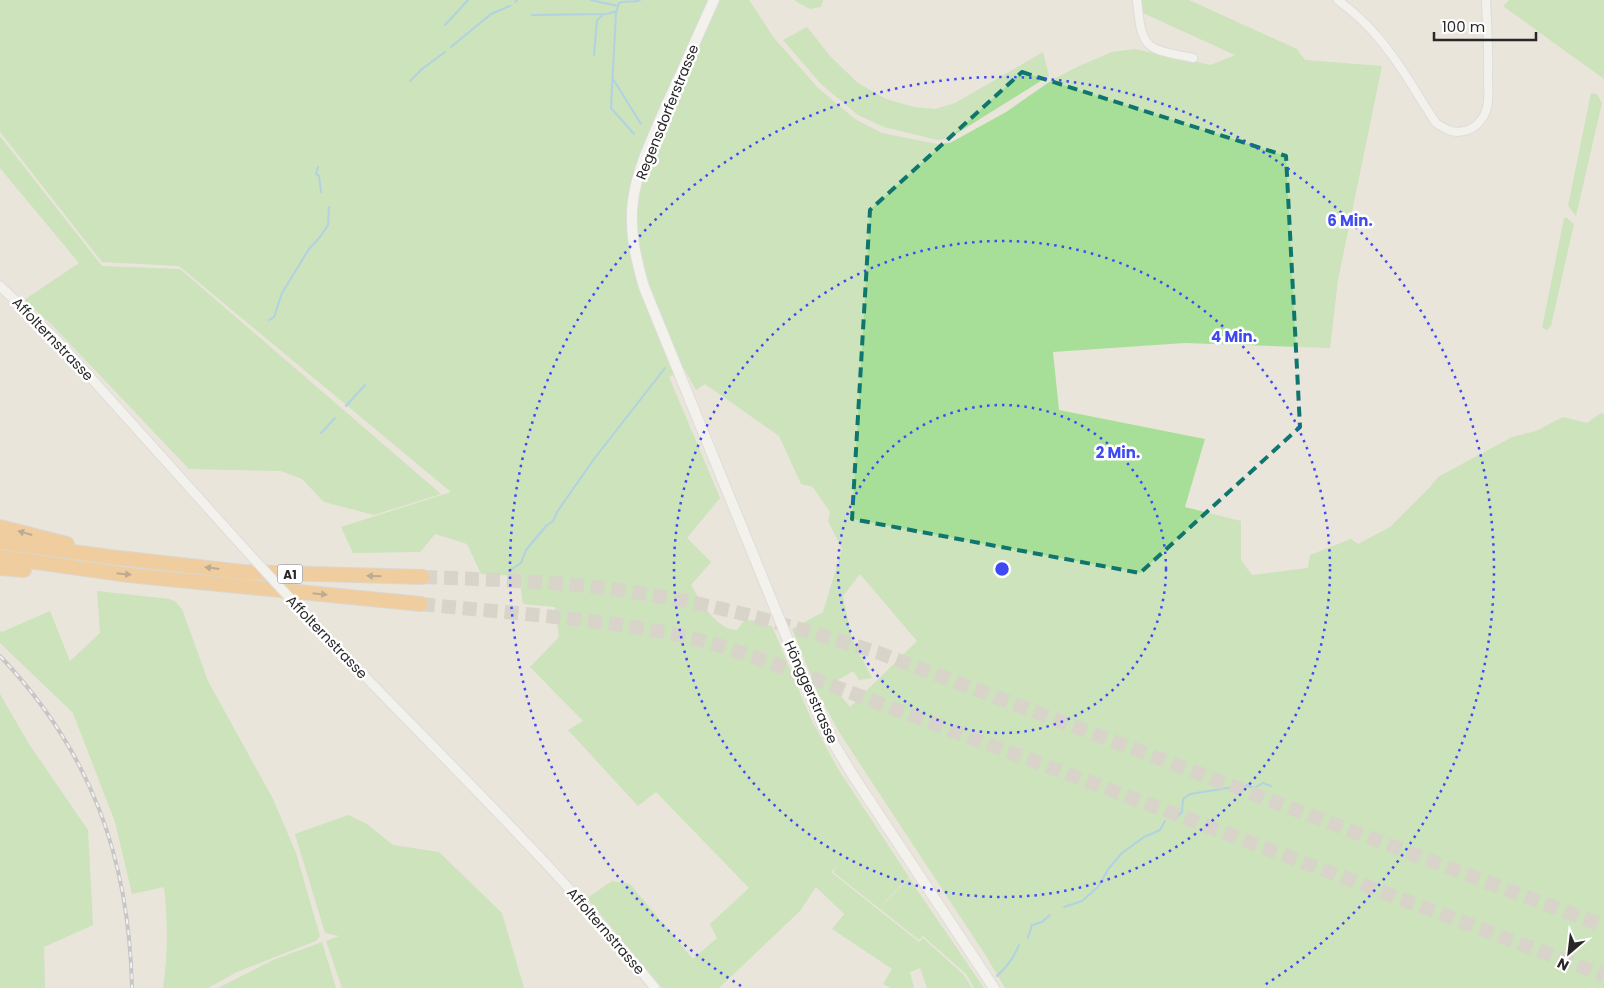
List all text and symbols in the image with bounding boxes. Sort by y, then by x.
scale bar [1434,10,1536,42]
text: 100 m [1442,16,1485,37]
street label: Regensdorferstrasse [631,41,703,183]
text: 6 Min. [1327,210,1373,231]
street label: Affolternstrasse [8,293,98,386]
text: 4 Min. [1211,326,1257,347]
text: 2 Min. [1096,442,1140,463]
one-way arrow [18,528,33,536]
centre of rings [993,560,1011,578]
one-way arrow [204,564,220,572]
road number: A1 [278,564,302,584]
one-way arrow [117,570,133,578]
one-way arrow [366,572,382,580]
one-way arrow [312,590,328,598]
street label: Affolternstrasse [282,591,372,684]
street label: Hönggerstrasse [779,637,843,747]
street label: Affolternstrasse [563,883,650,979]
north arrow [1544,928,1594,978]
text: N [1554,953,1572,976]

